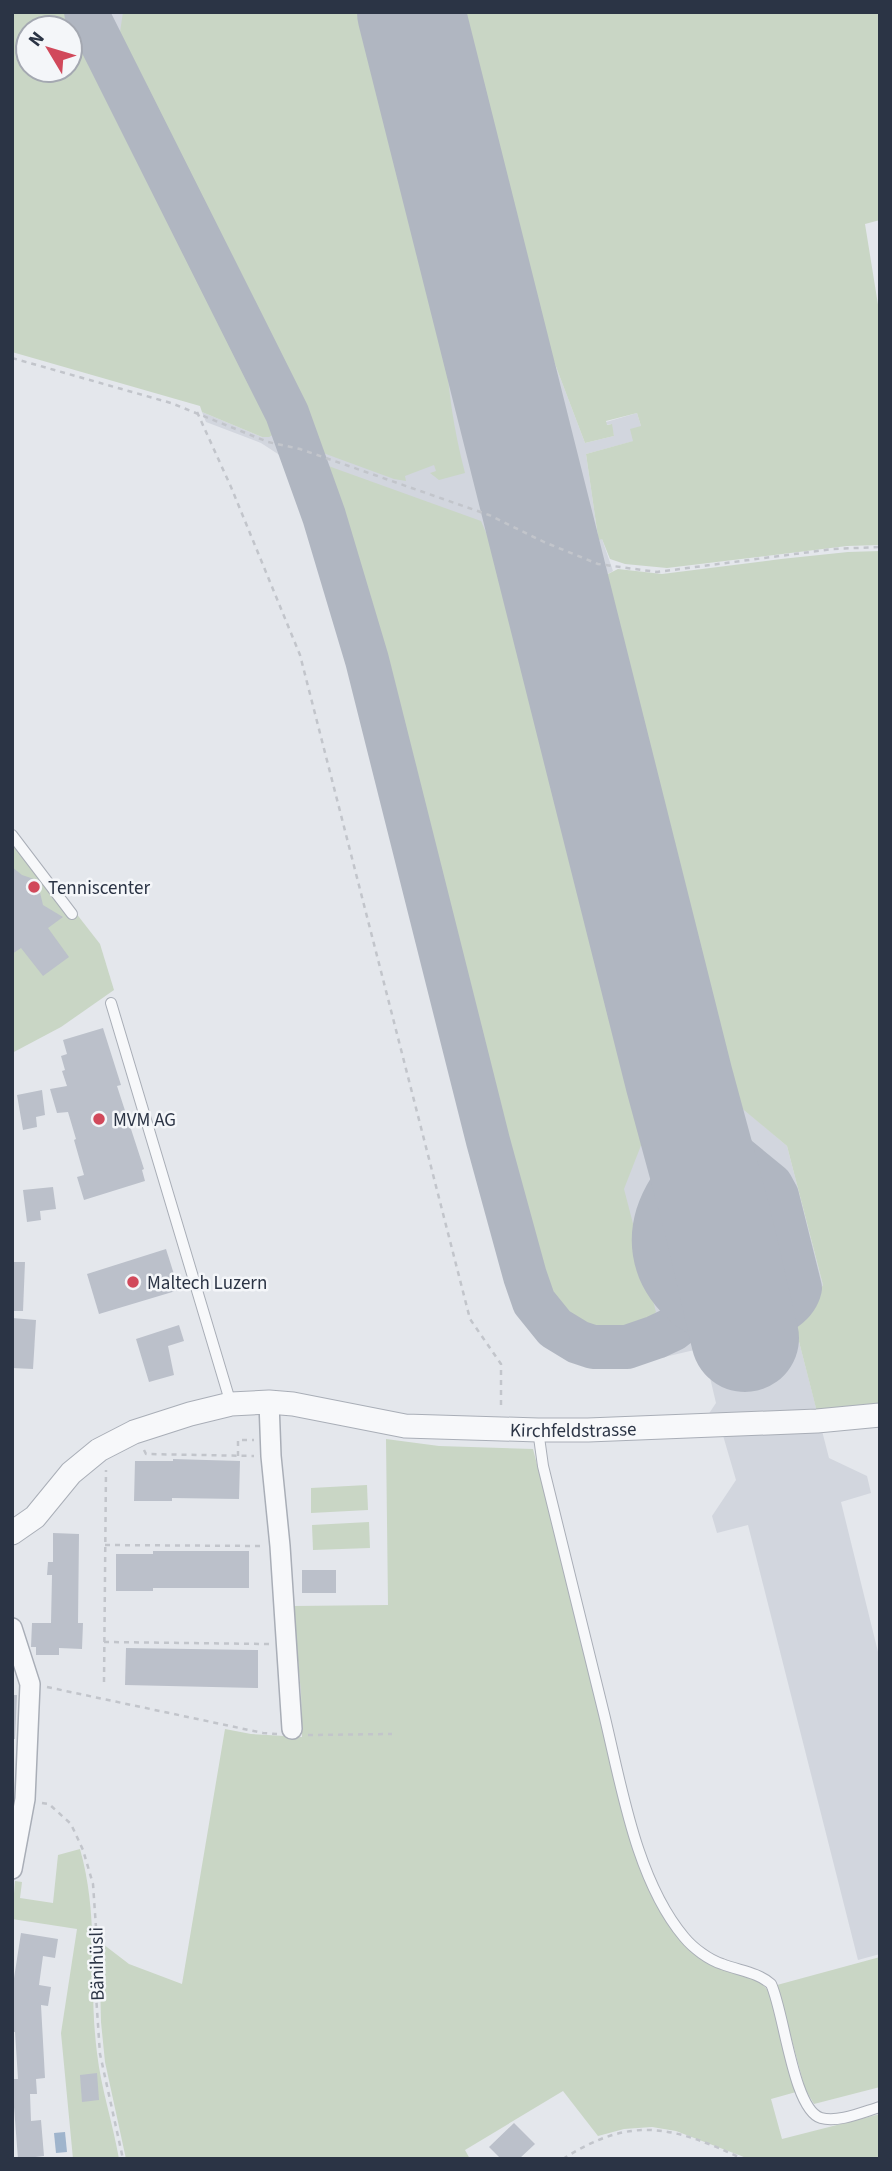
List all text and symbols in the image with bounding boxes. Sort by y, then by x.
north arrow [14,14,84,84]
text: N [22,26,51,53]
place label: Tenniscenter [48,875,150,902]
marker: Tenniscenter [26,879,42,895]
place label: MVM AG [113,1107,176,1134]
marker: MVM AG [91,1111,107,1127]
place label: Maltech Luzern [147,1270,267,1297]
marker: Maltech Luzern [125,1274,141,1290]
street label: Kirchfeldstrasse [510,1416,637,1445]
street label: Bänihüsli [83,1927,112,2001]

